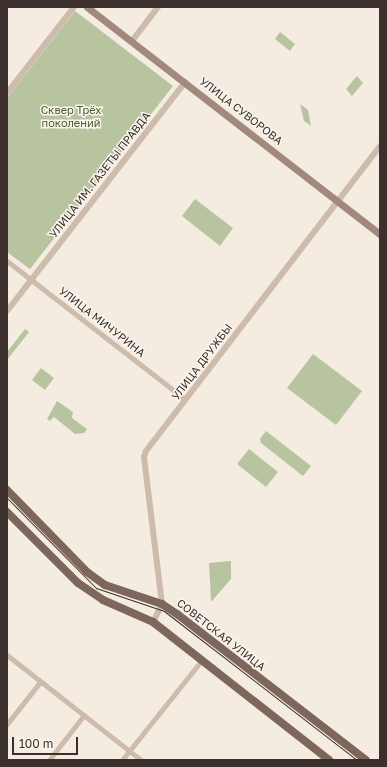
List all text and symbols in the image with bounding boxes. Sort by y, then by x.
street label: УЛИЦА СУВОРОВА [197,75,285,147]
park label: Сквер Трёх поколений [41,104,101,130]
street label: УЛИЦА ИМ. ГАЗЕТЫ ПРАВДА [47,109,153,241]
street label: УЛИЦА МИЧУРИНА [56,284,148,360]
street label: УЛИЦА ДРУЖБЫ [169,321,235,403]
street label: СОВЕТСКАЯ УЛИЦА [174,596,268,674]
scale bar [14,729,80,755]
text: 100 m [19,736,53,751]

